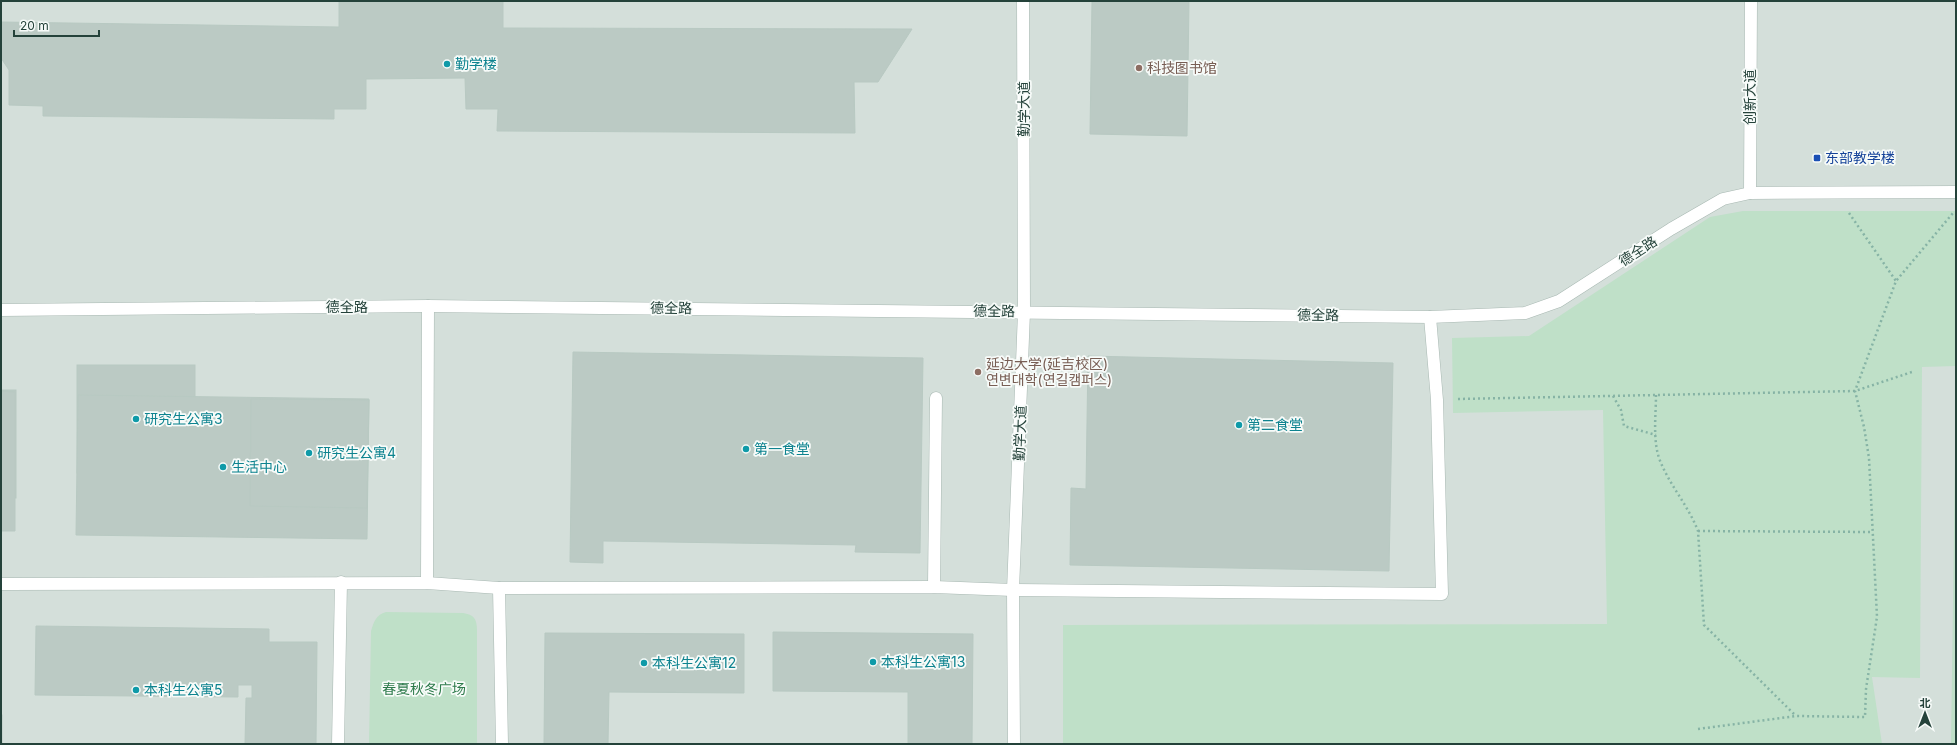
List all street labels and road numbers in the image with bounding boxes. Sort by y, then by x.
street label: 创新大道 [1741,69,1758,125]
street label: 勤学大道 [1015,81,1032,137]
street label: 德全路 [1615,232,1660,269]
street label: 德全路 [326,298,368,315]
street label: 德全路 [650,299,692,316]
street label: 德全路 [973,302,1015,319]
street label: 德全路 [1297,306,1339,323]
street label: 勤学大道 [1010,405,1029,461]

